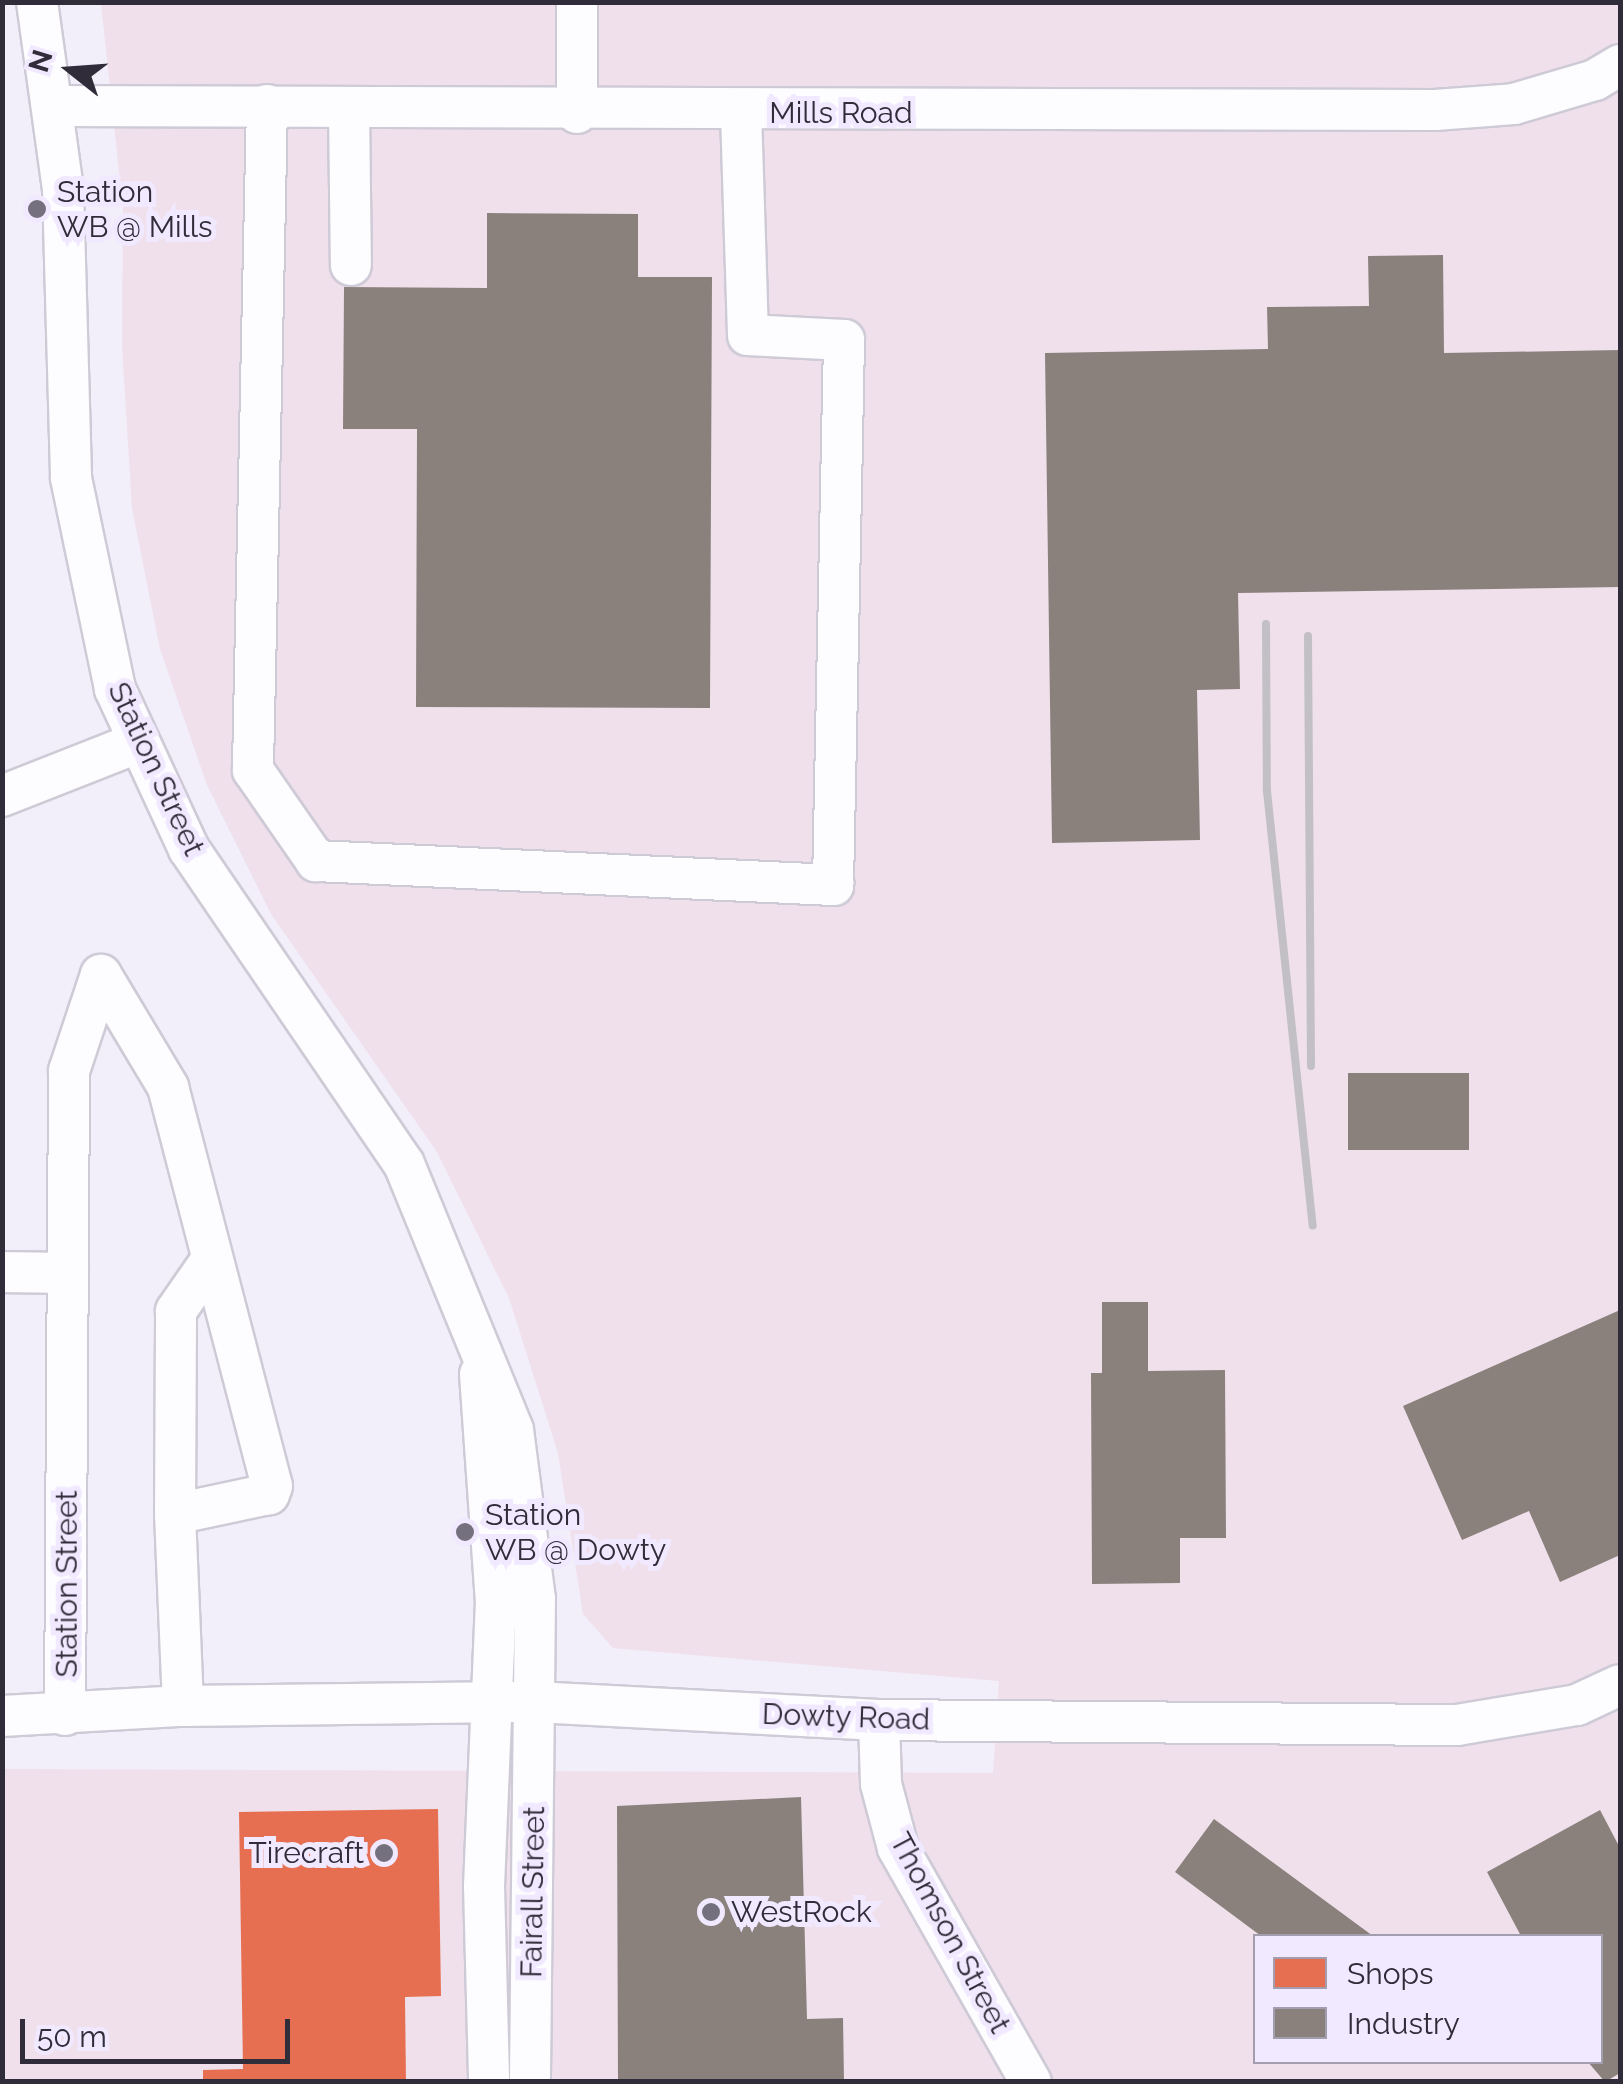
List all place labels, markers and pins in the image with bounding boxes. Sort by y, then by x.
place label: Station WB @ Mills [57,174,212,244]
marker: Station WB @ Mills [26,198,48,220]
place label: Station WB @ Dowty [485,1497,666,1568]
marker: Station WB @ Dowty [454,1521,476,1543]
place label: Tirecraft [248,1835,364,1871]
marker: Tirecraft [373,1842,395,1864]
place label: WestRock [731,1894,872,1930]
marker: WestRock [700,1901,722,1923]

